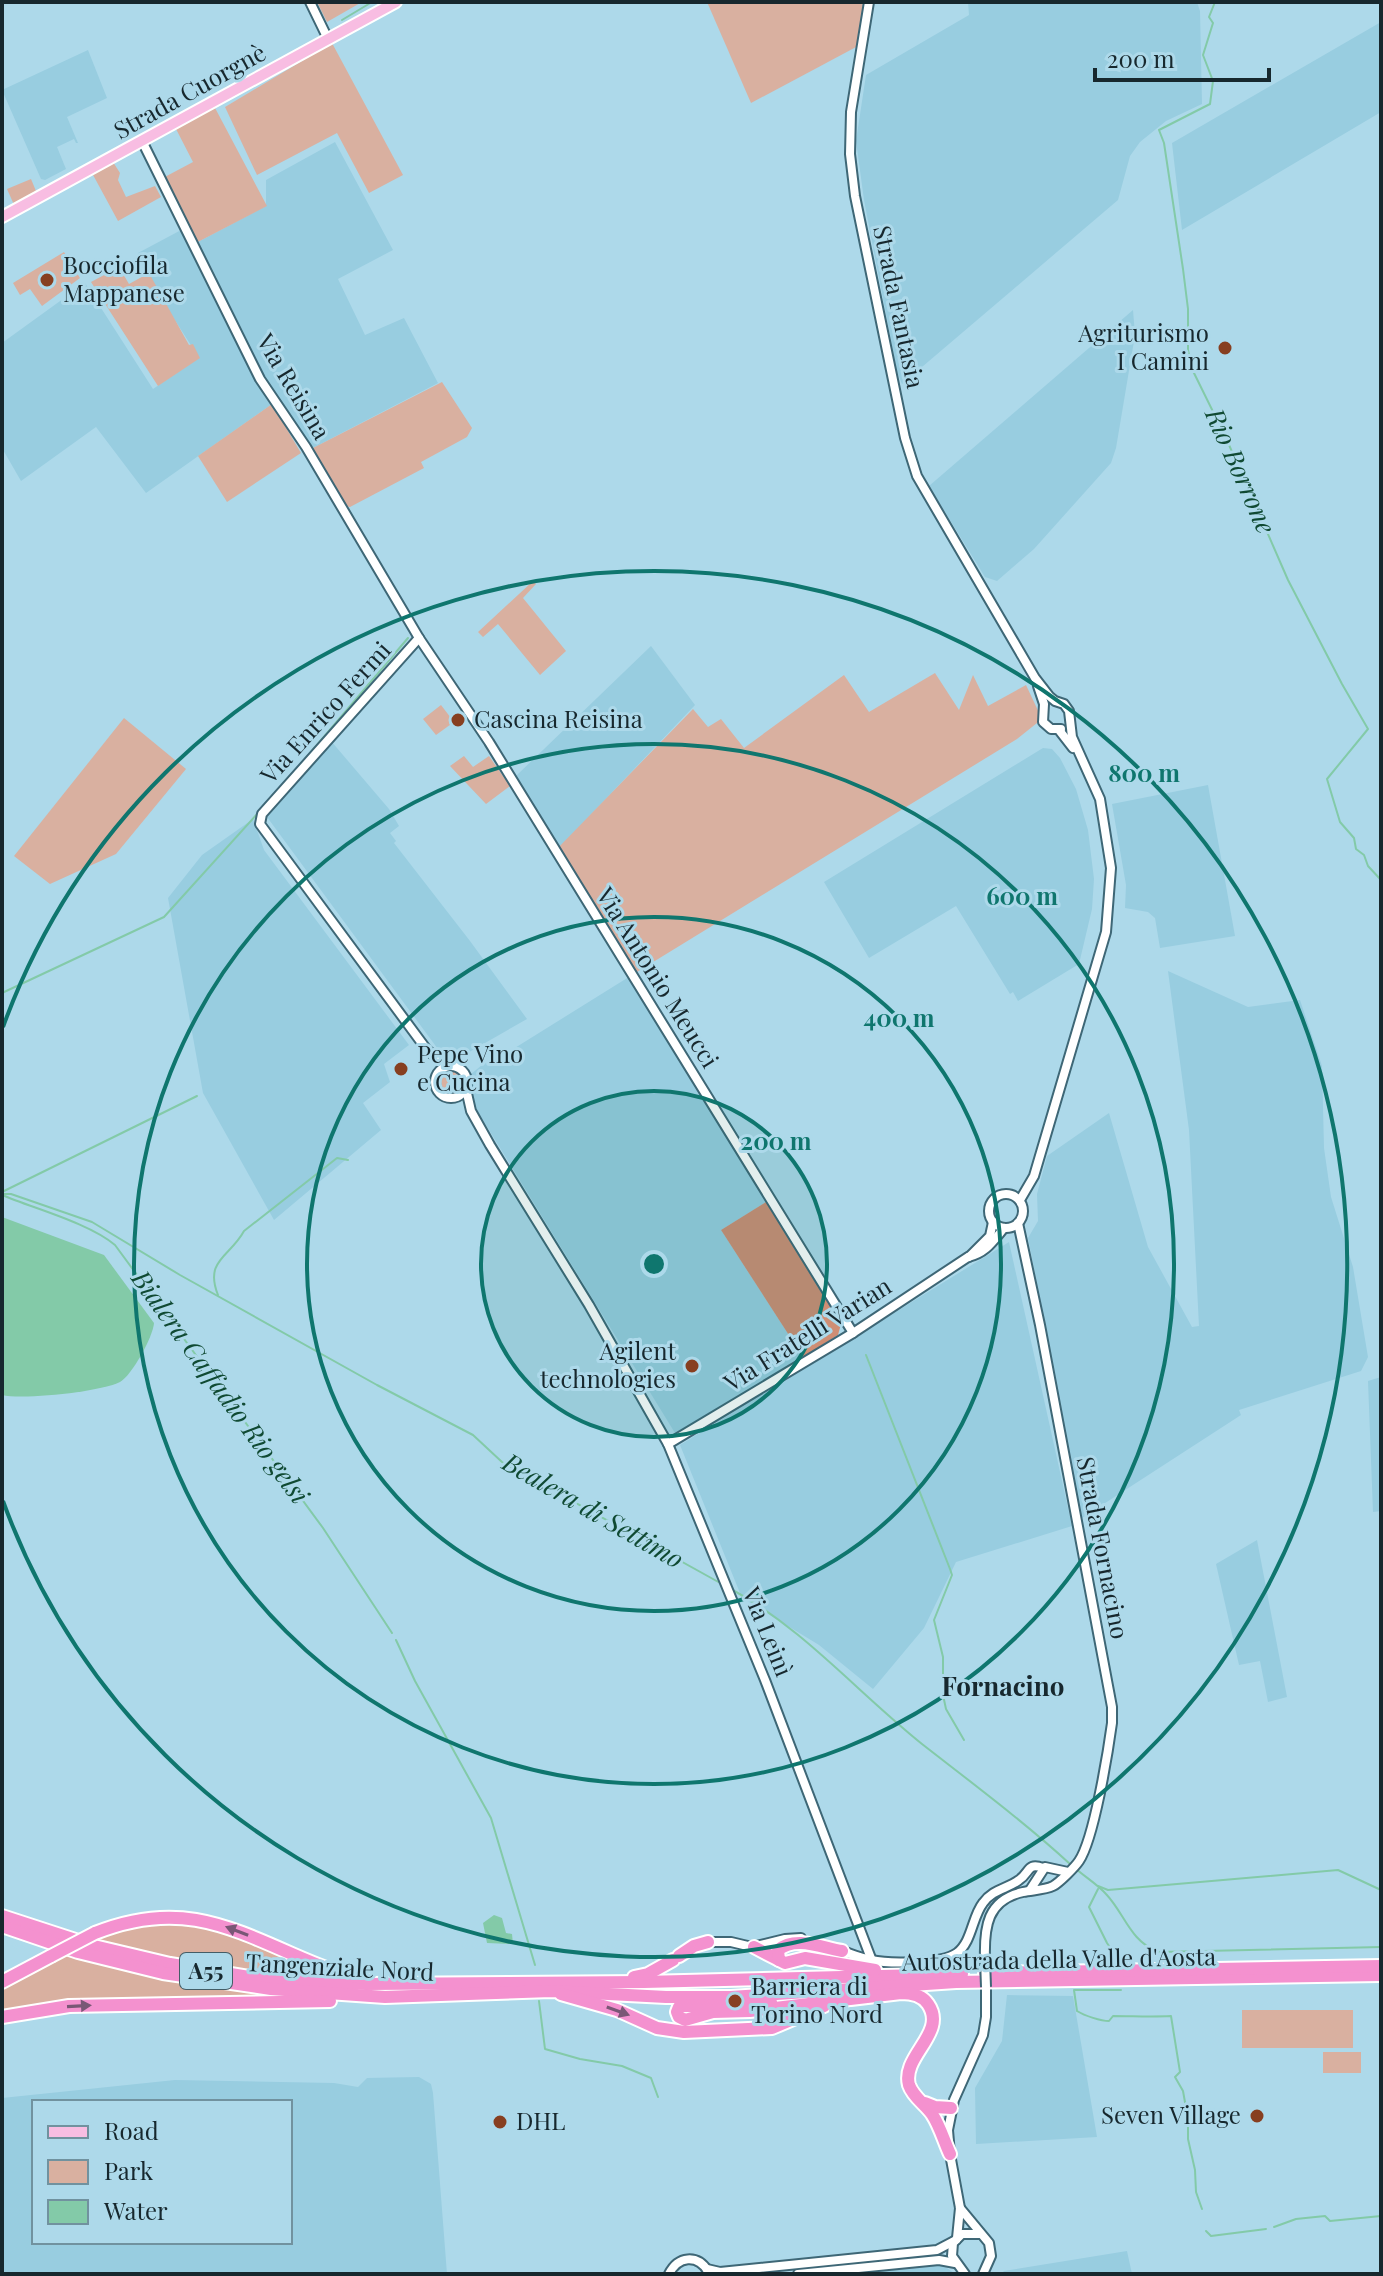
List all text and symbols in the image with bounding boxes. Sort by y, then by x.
scale bar [1095,32,1269,82]
street label: Strada Cuorgnè [107,35,271,145]
text: 200 m [1107,42,1175,74]
street label: Strada Fantasia [867,222,933,391]
place label: Bocciofila Mappanese [63,248,185,308]
marker: Bocciofila Mappanese [38,271,56,289]
place label: Agriturismo I Camini [1077,316,1209,376]
street label: Via Reisina [250,326,339,445]
marker: Agriturismo I Camini [1216,339,1234,357]
water label: Rio Borrone [1198,401,1285,539]
street label: Via Enrico Fermi [251,634,397,790]
place label: Cascina Reisina [474,702,643,734]
marker: Cascina Reisina [449,711,467,729]
text: 800 m [1108,756,1180,788]
text: 600 m [986,879,1058,911]
street label: Via Antonio Meucci [590,880,727,1073]
text: 400 m [864,1001,935,1033]
place label: Pepe Vino e Cucina [417,1037,523,1097]
marker: Pepe Vino e Cucina [392,1060,410,1078]
text: 200 m [741,1124,812,1156]
centre of rings [640,1250,668,1278]
water label: Bialera Caffadio Rio gelsi [124,1261,319,1511]
street label: Via Fratelli Varian [716,1269,897,1398]
place label: Agilent technologies [540,1334,676,1394]
marker: Agilent technologies [683,1357,701,1375]
water label: Bealera di Settimo [496,1443,691,1576]
street label: Strada Fornacino [1071,1454,1137,1641]
street label: Via Leinì [736,1581,801,1681]
district label: Fornacino [942,1668,1064,1703]
one-way arrow [225,1924,249,1937]
street label: Autostrada della Valle d'Aosta [901,1939,1216,1977]
street label: Tangenziale Nord [245,1945,435,1987]
road number: A55 [180,1953,232,1989]
place label: Barriera di Torino Nord [751,1969,883,2029]
marker: Barriera di Torino Nord [726,1992,744,2010]
one-way arrow [67,2000,92,2013]
one-way arrow [606,2005,630,2018]
place label: Seven Village [1101,2098,1241,2130]
legend [32,2100,292,2244]
place label: DHL [516,2104,565,2136]
marker: Seven Village [1248,2107,1266,2125]
marker: DHL [491,2113,509,2131]
text: Road [104,2114,159,2146]
text: Park [104,2154,154,2186]
text: Water [103,2194,168,2226]

